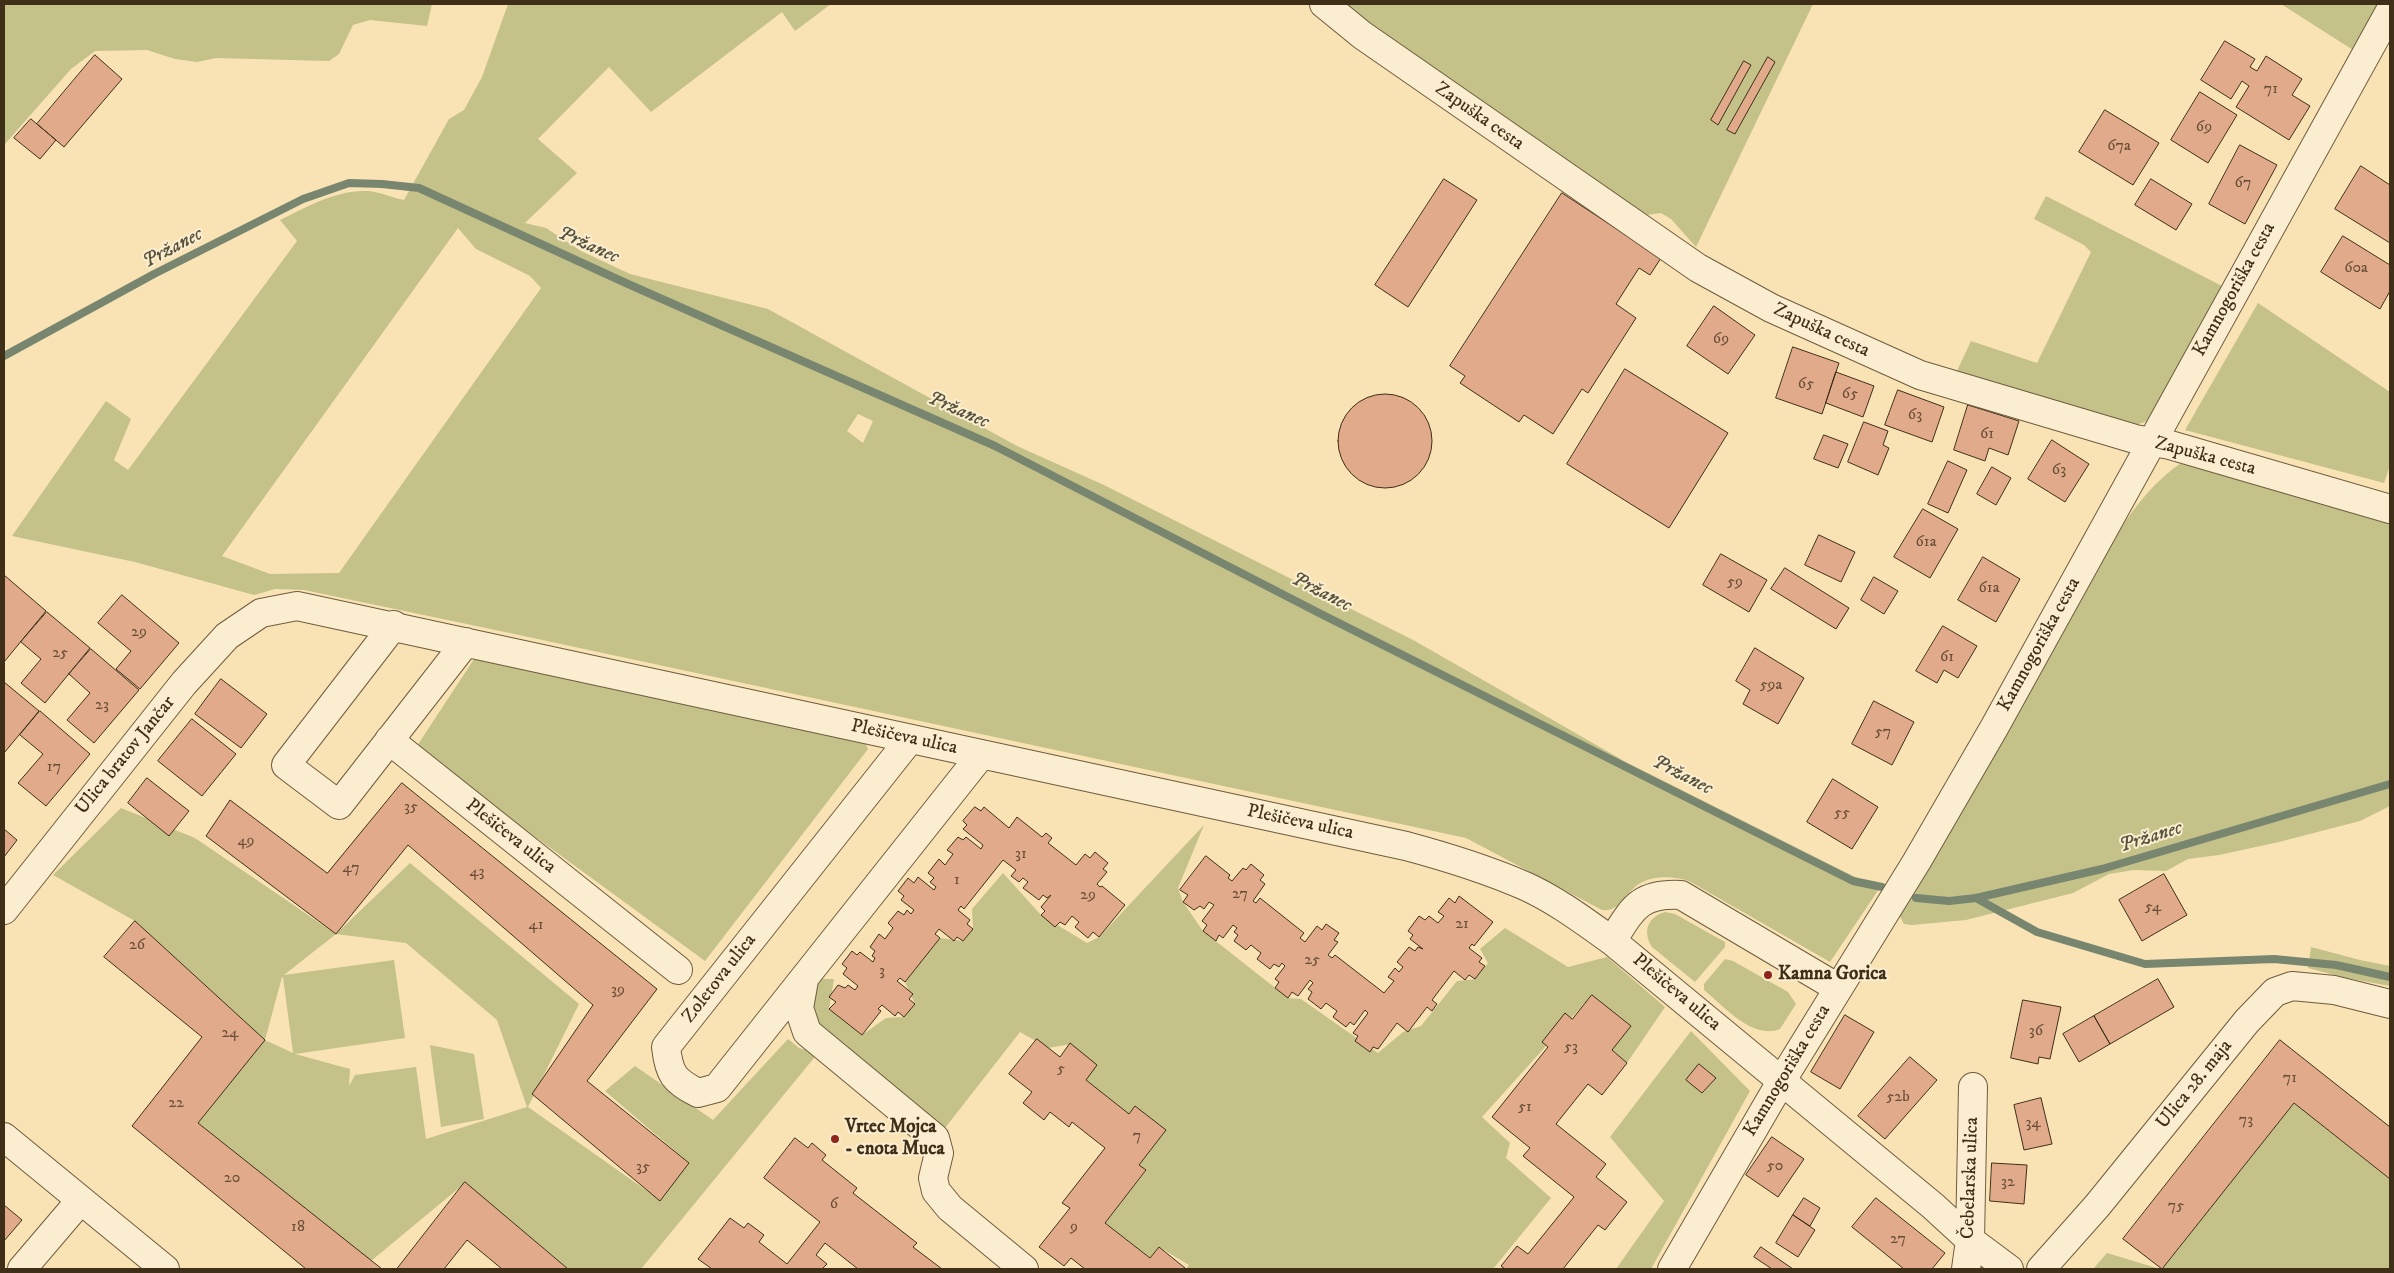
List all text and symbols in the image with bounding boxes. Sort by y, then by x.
street label: Zapuška cesta [1430,78,1528,156]
house number: 71 [2264,80,2278,100]
house number: 69 [2196,118,2212,138]
house number: 67a [2107,137,2131,157]
house number: 67 [2235,174,2251,194]
street label: Kamnogoriška cesta [2189,219,2281,361]
water label: Pržanec [554,222,622,270]
water label: Pržanec [139,223,207,275]
house number: 60a [2344,259,2368,279]
street label: Zapuška cesta [1769,299,1873,363]
house number: 69 [1713,330,1729,350]
house number: 65 [1798,375,1814,395]
house number: 65 [1842,385,1858,405]
water label: Pržanec [924,387,992,435]
house number: 63 [1908,406,1922,426]
house number: 61 [1980,425,1994,445]
street label: Zapuška cesta [2152,433,2258,481]
house number: 63 [2052,461,2066,481]
house number: 61a [1916,533,1936,553]
water label: Pržanec [1287,568,1355,618]
house number: 59 [1727,573,1743,593]
street label: Kamnogoriška cesta [1994,574,2086,716]
house number: 61a [1979,579,1999,599]
house number: 29 [131,623,147,643]
house number: 25 [52,644,68,664]
house number: 61 [1940,648,1954,668]
house number: 59a [1760,676,1782,696]
street label: Ulica bratov Jančar [71,692,181,820]
house number: 23 [95,696,109,716]
street label: Plešičeva ulica [849,716,959,760]
house number: 57 [1875,723,1891,743]
water label: Pržanec [1648,751,1716,801]
house number: 17 [47,758,61,778]
street label: Plešičeva ulica [460,795,560,879]
house number: 35 [404,798,418,818]
street label: Plešičeva ulica [1245,801,1355,845]
house number: 55 [1834,804,1850,824]
water label: Pržanec [2117,817,2185,859]
house number: 49 [237,832,255,852]
house number: 31 [1015,845,1027,865]
house number: 47 [342,859,360,879]
house number: 43 [469,863,485,883]
house number: 1 [954,871,960,891]
house number: 27 [1232,885,1248,905]
house number: 29 [1080,886,1096,906]
house number: 54 [2145,898,2161,918]
house number: 21 [1455,915,1469,935]
house number: 41 [528,916,544,936]
street label: Zoletova ulica [678,930,762,1028]
house number: 26 [129,936,145,956]
street label: Plešičeva ulica [1627,949,1725,1037]
house number: 25 [1304,951,1320,971]
house number: 3 [879,962,885,982]
place label: Kamna Gorica [1778,964,1886,986]
marker: Kamna Gorica [1762,969,1774,981]
house number: 39 [611,981,625,1001]
street label: Kamnogoriška cesta [1740,1001,1836,1141]
house number: 36 [2029,1022,2043,1042]
house number: 24 [221,1024,239,1044]
street label: Ulica 28. maja [2152,1036,2238,1134]
house number: 53 [1564,1038,1578,1058]
house number: 5 [1057,1060,1065,1080]
house number: 71 [2283,1069,2297,1089]
house number: 52b [1886,1088,1910,1108]
house number: 22 [168,1094,184,1114]
house number: 51 [1518,1098,1532,1118]
house number: 73 [2239,1111,2253,1131]
house number: 34 [2025,1114,2041,1134]
place label: Vrtec Mojca - enota Muca [845,1117,944,1161]
street label: Čebelarska ulica [1957,1117,1985,1239]
house number: 7 [1133,1127,1141,1147]
marker: Vrtec Mojca - enota Muca [829,1133,841,1145]
house number: 50 [1767,1157,1783,1177]
house number: 35 [636,1158,650,1178]
house number: 20 [224,1169,240,1189]
house number: 32 [2001,1173,2015,1193]
house number: 6 [830,1195,838,1215]
house number: 75 [2168,1197,2184,1217]
house number: 18 [291,1218,305,1238]
house number: 9 [1070,1218,1078,1238]
house number: 27 [1890,1230,1906,1250]

